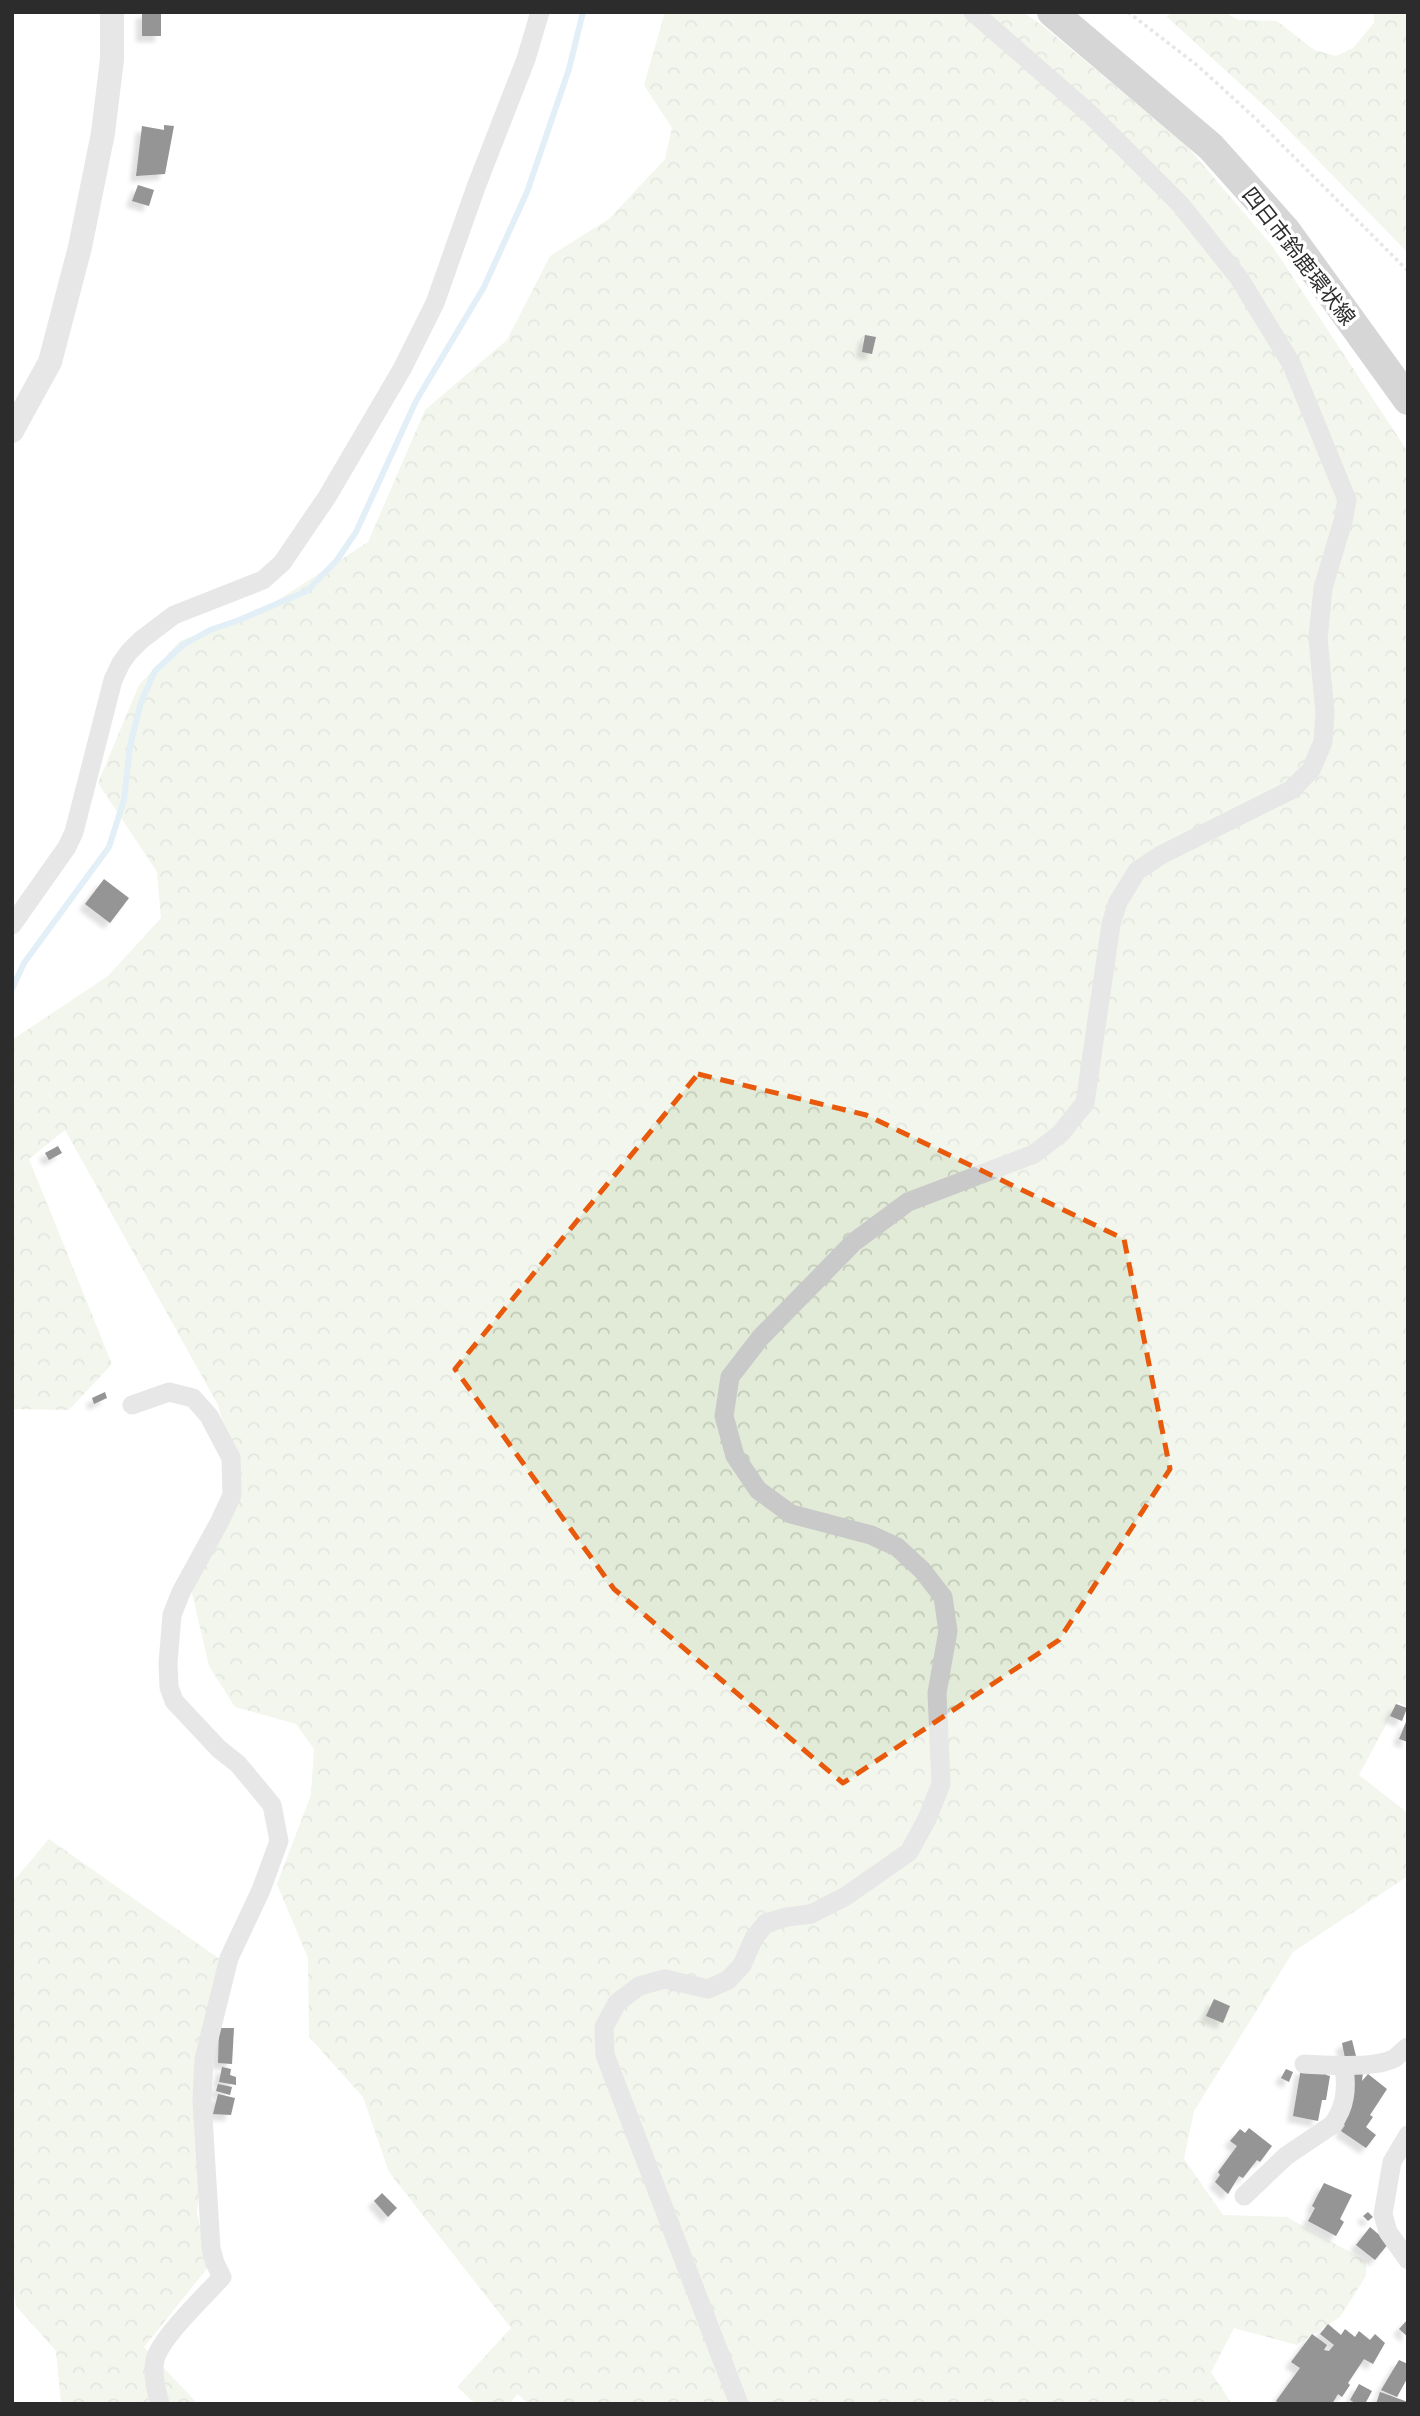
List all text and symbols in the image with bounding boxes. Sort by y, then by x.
street label: 四日市鈴鹿環状線 [1237,181,1361,331]

